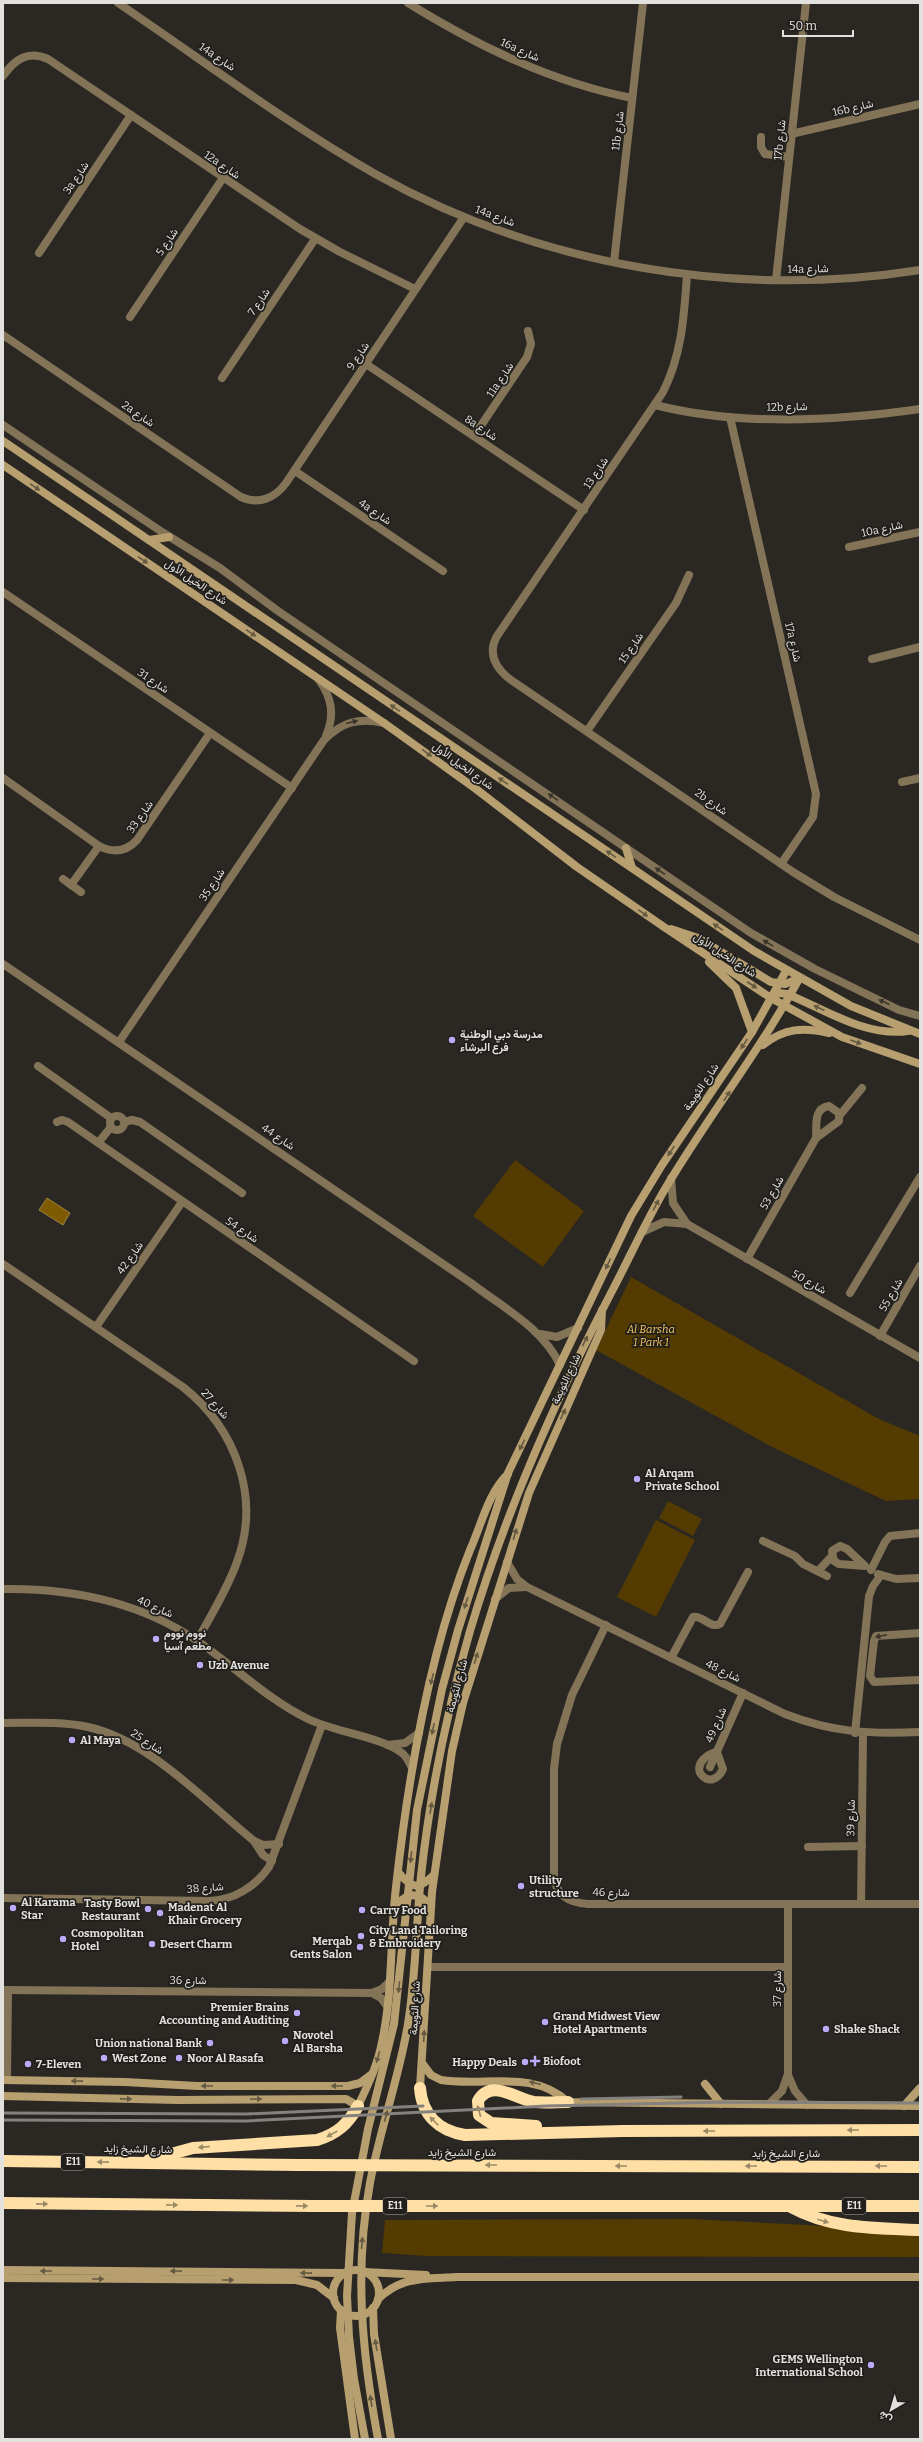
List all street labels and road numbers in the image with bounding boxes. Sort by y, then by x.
street label: 16a شارع [498,36,542,65]
street label: 14a شارع [196,40,238,75]
street label: 16b شارع [831,97,875,120]
street label: 11b شارع [609,110,628,152]
street label: 17b شارع [771,119,790,161]
street label: 12a شارع [201,148,243,183]
street label: 3a شارع [60,159,93,197]
street label: 14a شارع [473,203,517,230]
street label: شارع 5 [153,226,182,259]
street label: 14a شارع [787,262,829,277]
street label: شارع 7 [245,286,274,319]
street label: شارع 9 [344,339,373,373]
street label: 11a شارع [484,360,517,400]
street label: 2a شارع [119,398,157,431]
street label: 12b شارع [766,400,808,415]
street label: 8a شارع [462,412,500,445]
street label: شارع 13 [581,455,612,492]
street label: 4a شارع [356,496,394,529]
street label: 10a شارع [860,518,904,541]
street label: شارع الخيل الأول [162,556,230,609]
street label: 17a شارع [781,621,804,664]
street label: شارع 15 [616,630,647,667]
street label: شارع 31 [134,666,171,697]
street label: شارع الخيل الأول [429,740,496,793]
street label: 2b شارع [692,786,730,819]
street label: شارع 33 [124,798,157,836]
street label: شارع 35 [196,866,229,904]
street label: شارع الخيل الأول [691,930,759,981]
street label: شارع الثويمة [680,1061,723,1114]
street label: شارع 44 [258,1121,297,1154]
street label: شارع 53 [757,1174,788,1212]
street label: شارع 54 [223,1214,261,1247]
street label: شارع 42 [114,1239,147,1277]
street label: شارع 50 [789,1267,829,1298]
street label: شارع 55 [876,1276,907,1314]
street label: شارع الثويمة [549,1351,584,1407]
street label: شارع 27 [197,1386,232,1423]
street label: شارع 40 [135,1593,175,1622]
street label: شارع 48 [703,1657,743,1686]
street label: شارع الثويمة [444,1658,471,1714]
street label: شارع 49 [702,1705,731,1745]
street label: شارع 25 [128,1727,166,1758]
street label: شارع 39 [844,1799,859,1837]
street label: شارع 38 [186,1880,224,1897]
street label: شارع 46 [592,1886,630,1900]
street label: شارع 37 [771,1971,785,2007]
street label: شارع 36 [169,1974,207,1988]
street label: شارع الثويمة [407,1980,424,2036]
street label: شارع الشيخ زايد [104,2142,173,2157]
street label: شارع الشيخ زايد [428,2146,497,2160]
street label: شارع الشيخ زايد [752,2147,821,2161]
road number: E11 [61,2154,85,2170]
road number: E11 [383,2198,407,2214]
road number: E11 [842,2198,866,2214]

